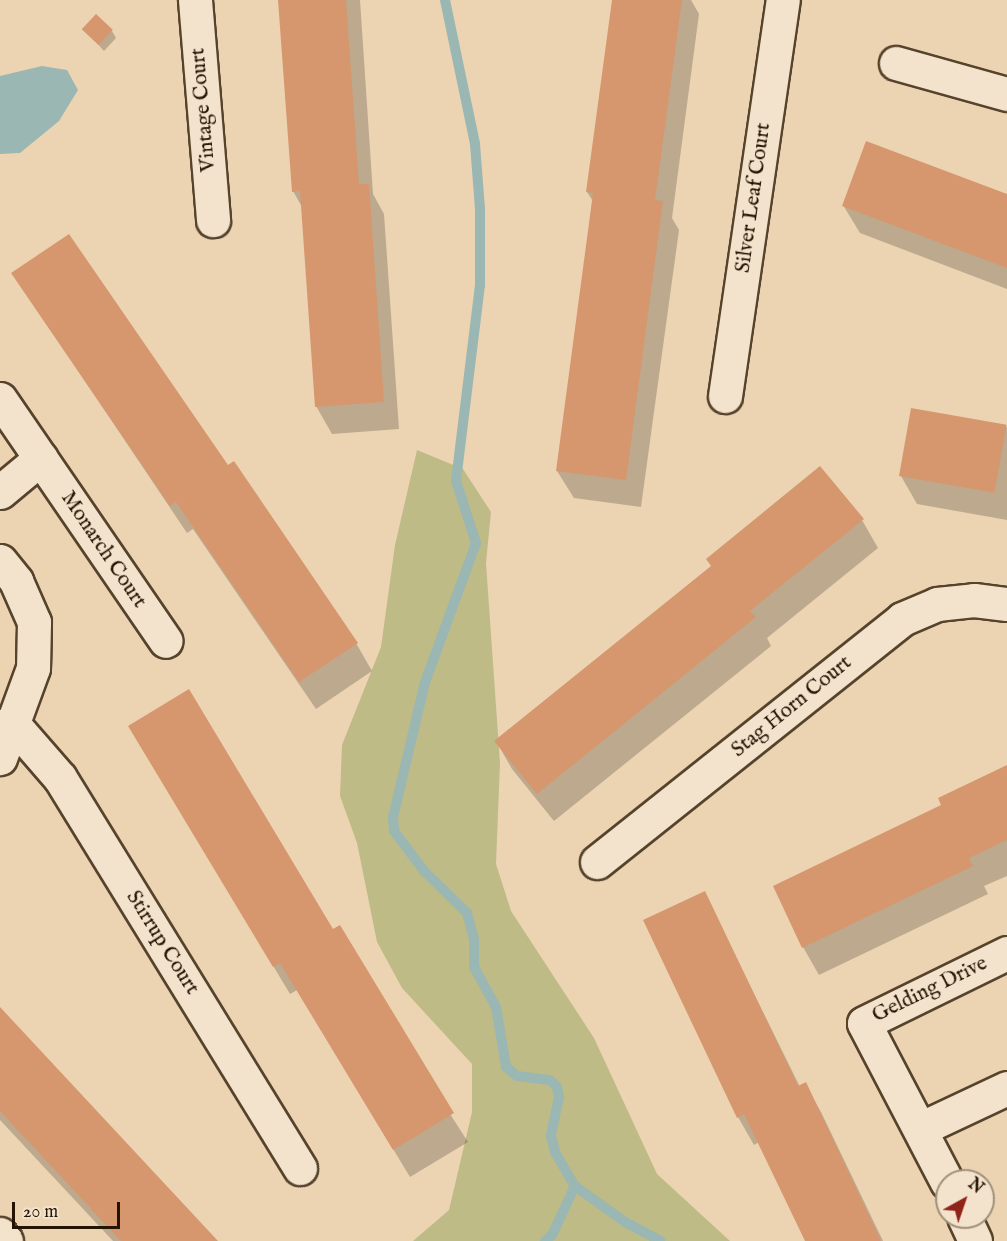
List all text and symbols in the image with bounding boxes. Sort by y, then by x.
street label: Vintage Court [186,47,222,173]
street label: Silver Leaf Court [731,121,777,275]
street label: Monarch Court [55,487,151,613]
street label: Stag Horn Court [727,651,857,763]
street label: Stirrup Court [120,886,204,1000]
street label: Gelding Drive [868,951,992,1029]
north arrow [935,1169,995,1229]
text: N [964,1175,987,1199]
scale bar [15,1190,123,1228]
text: 20 m [23,1201,58,1224]

